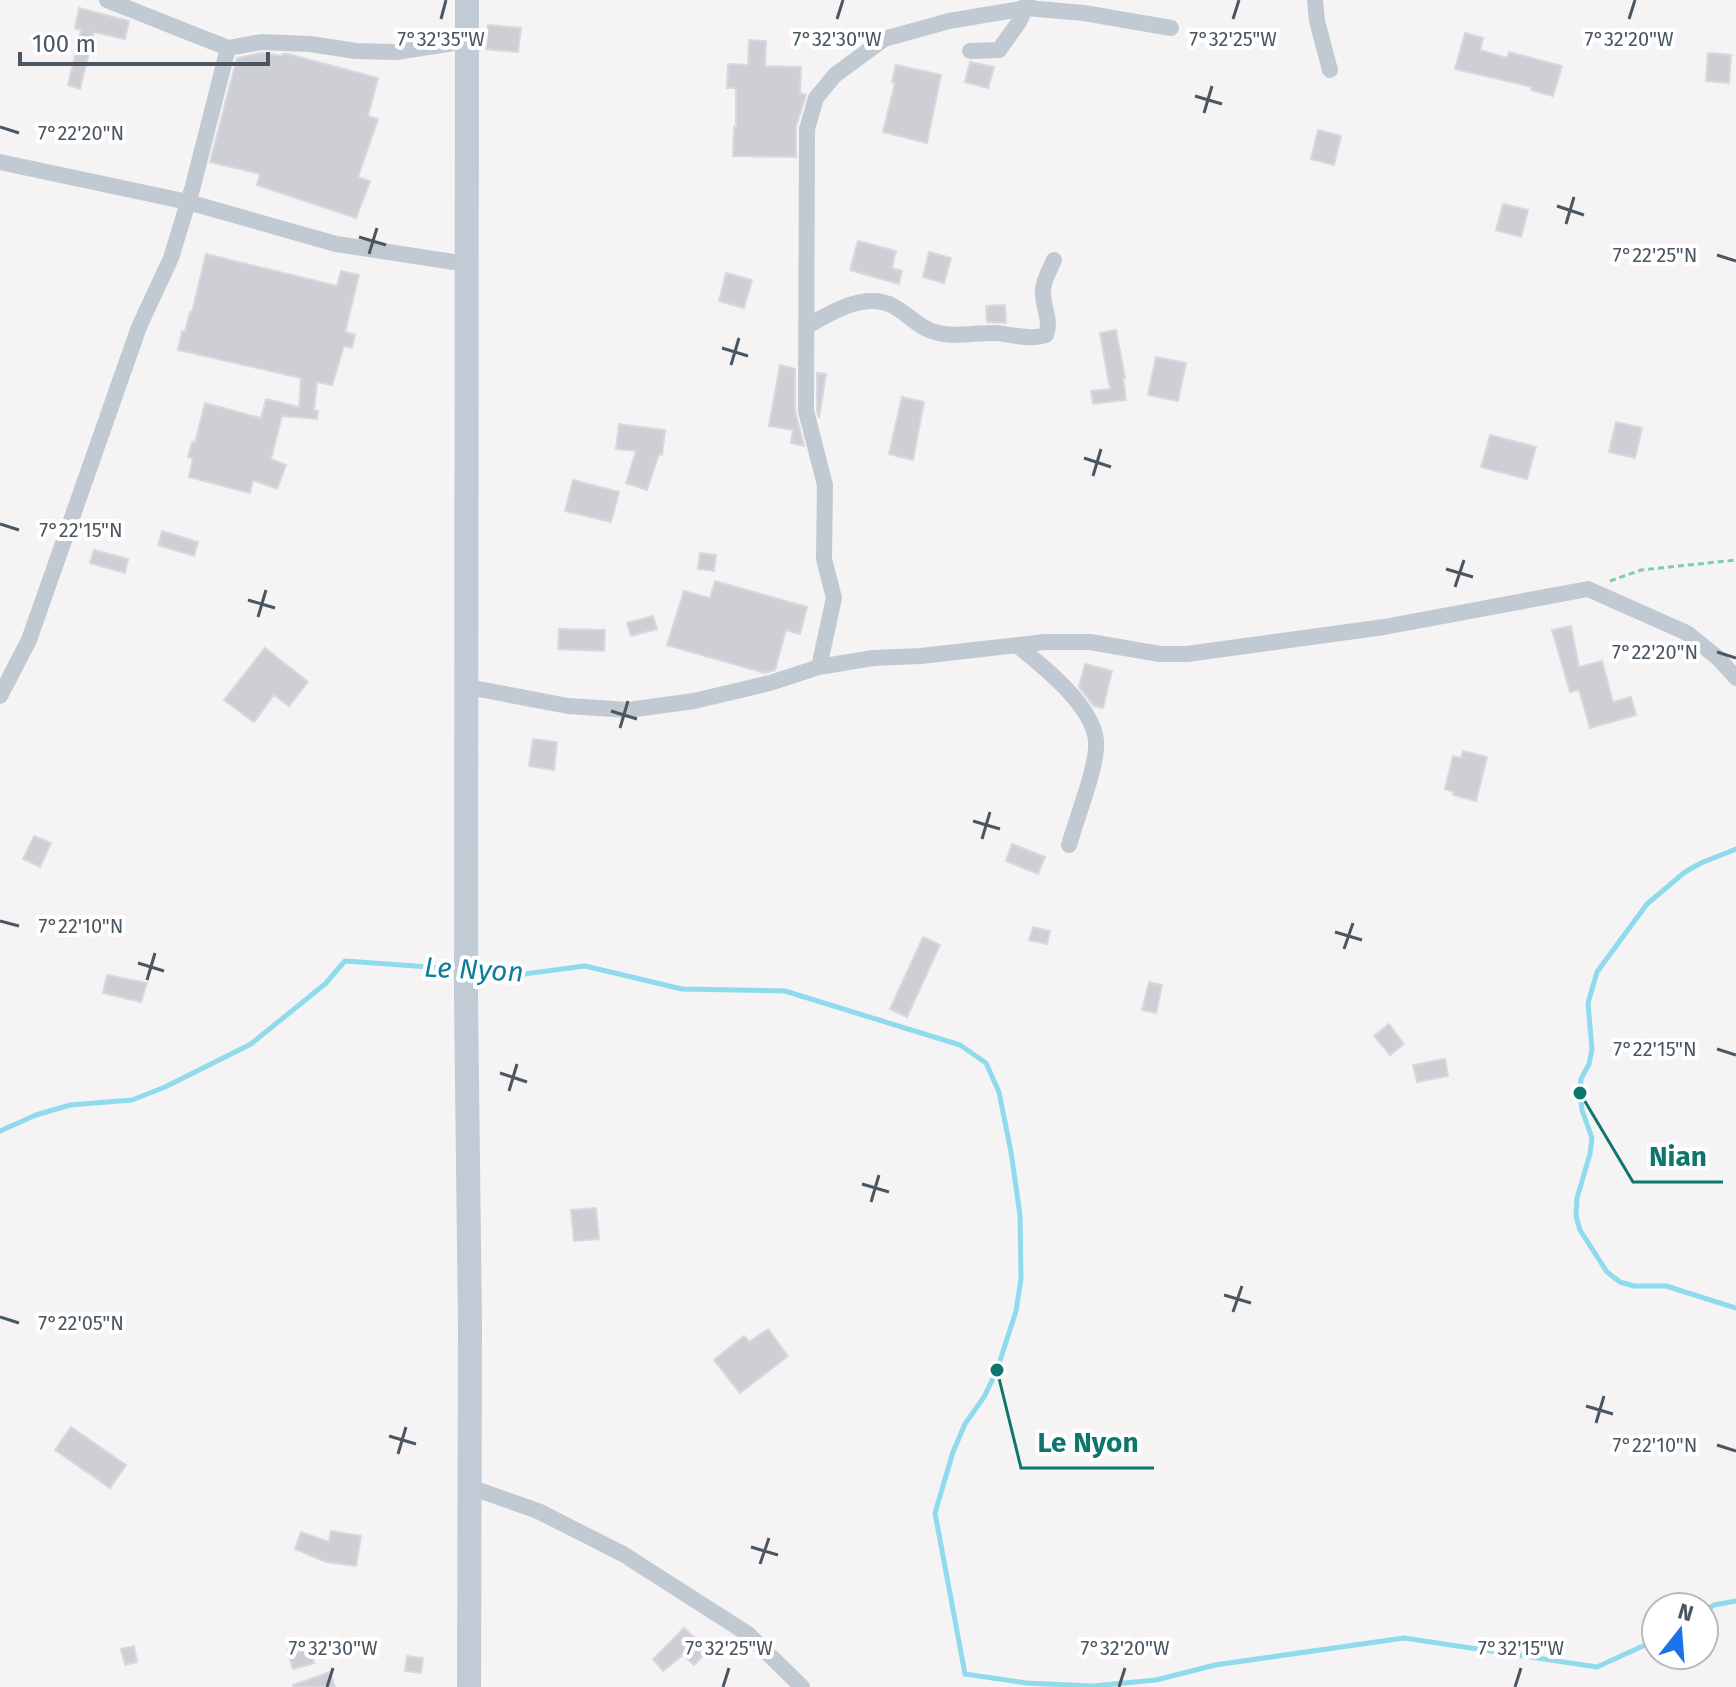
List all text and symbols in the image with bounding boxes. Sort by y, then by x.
scale bar [20,16,268,66]
text: 7°32'35"W [397,27,485,51]
text: 7°32'30"W [792,27,882,51]
text: 7°32'25"W [1189,27,1277,51]
text: 7°32'20"W [1585,27,1674,51]
text: 100 m [32,30,96,58]
text: 7°22'20"N [38,121,124,145]
text: 7°22'25"N [1613,243,1697,267]
text: 7°22'15"N [39,518,123,542]
text: 7°22'20"N [1612,640,1698,664]
text: 7°22'10"N [39,914,123,938]
water label: Le Nyon [423,950,525,989]
text: 7°22'15"N [1613,1037,1697,1061]
callout: Nian [1633,1130,1723,1182]
text: Nian [1649,1140,1707,1173]
text: 7°22'05"N [38,1311,124,1335]
callout: Le Nyon [1021,1416,1154,1468]
text: Le Nyon [1037,1426,1139,1459]
text: 7°22'10"N [1613,1433,1697,1457]
north arrow [1640,1591,1720,1671]
text: N [1675,1597,1697,1627]
text: 7°32'30"W [288,1636,378,1660]
text: 7°32'25"W [685,1636,773,1660]
text: 7°32'20"W [1081,1636,1170,1660]
text: 7°32'15"W [1478,1636,1565,1660]

